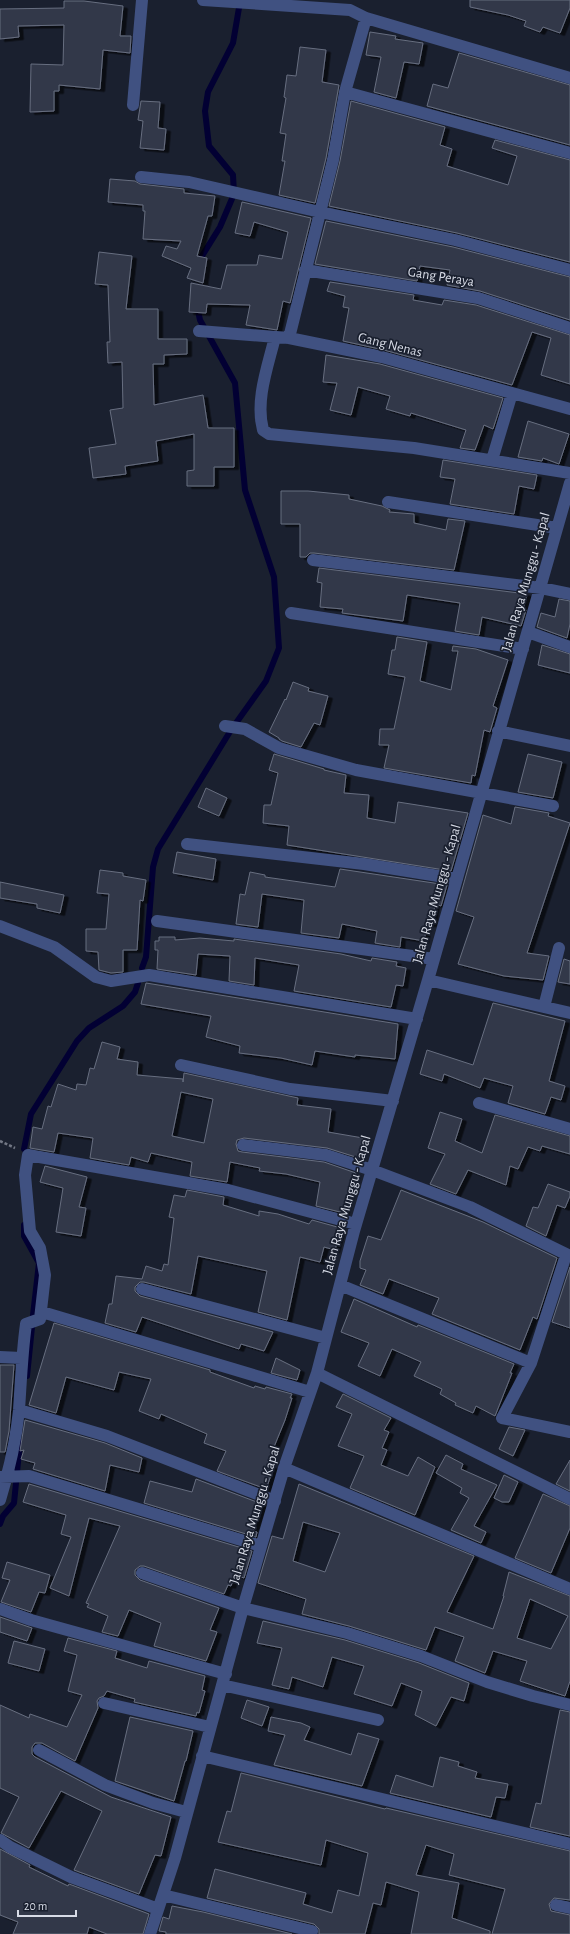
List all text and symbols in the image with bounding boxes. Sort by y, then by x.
street label: Gang Peraya [407,265,476,289]
street label: Gang Nenas [356,330,424,360]
street label: Jalan Raya Munggu - Kapal [499,511,553,653]
street label: Jalan Raya Munggu - Kapal [410,823,464,965]
street label: Jalan Raya Munggu - Kapal [320,1134,374,1276]
street label: Jalan Raya Munggu - Kapal [227,1444,283,1586]
scale bar [18,1892,76,1918]
text: 20 m [24,1900,47,1912]

